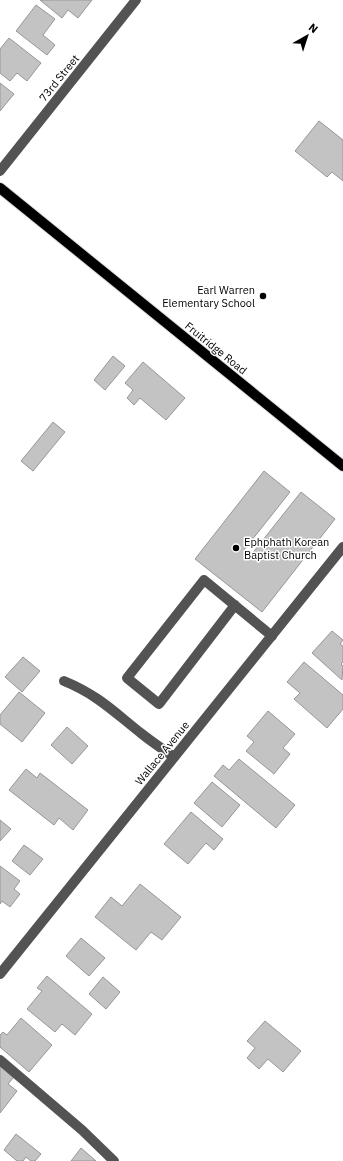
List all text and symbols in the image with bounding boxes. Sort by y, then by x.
north arrow [287,16,327,56]
text: N [306,20,321,36]
street label: 73rd Street [36,52,82,104]
place label: Earl Warren Elementary School [162,283,255,310]
marker: Earl Warren Elementary School [258,291,268,301]
street label: Fruitridge Road [182,319,250,377]
place label: Ephphath Korean Baptist Church [244,535,329,562]
marker: Ephphath Korean Baptist Church [231,543,241,553]
street label: Wallace Avenue [132,718,192,788]

